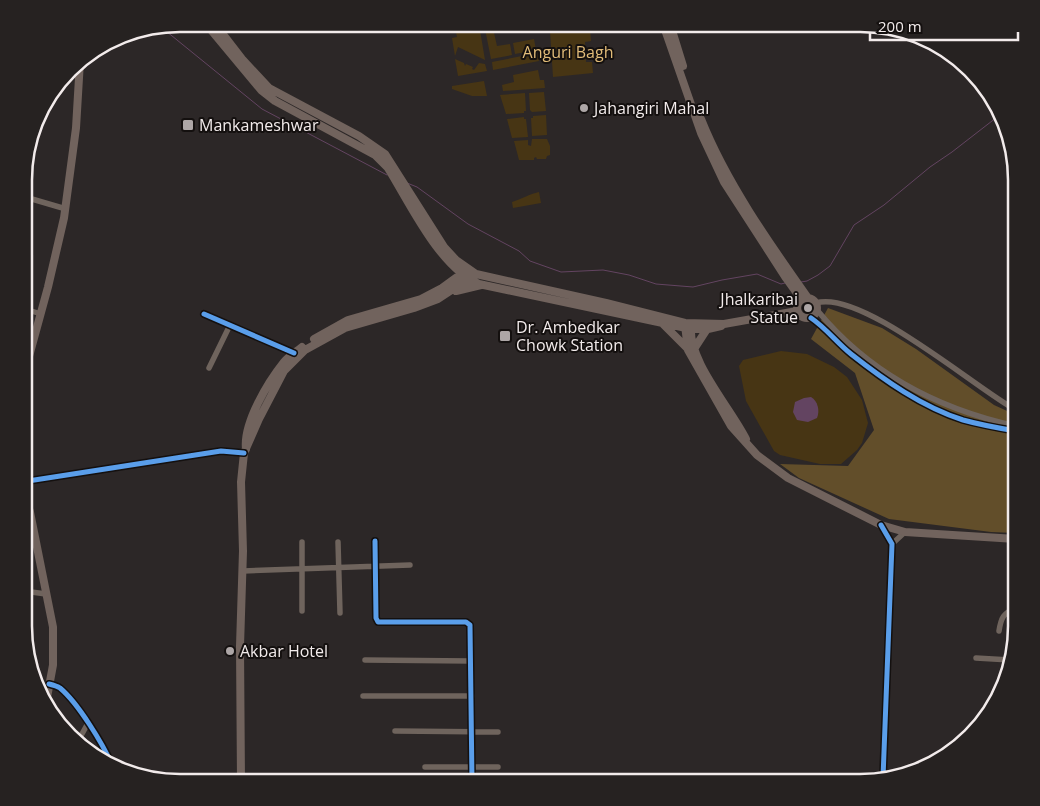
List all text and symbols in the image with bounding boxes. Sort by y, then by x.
scale bar [870,10,1018,42]
text: 200 m [878,16,922,36]
park label: Anguri Bagh [523,41,613,63]
place label: Jahangiri Mahal [592,97,709,119]
marker: Jahangiri Mahal [578,102,590,114]
place label: Mankameshwar [199,114,319,136]
marker: Mankameshwar [181,118,195,132]
place label: Jhalkaribai Statue [718,288,798,328]
marker: Jhalkaribai Statue [802,302,814,314]
place label: Dr. Ambedkar Chowk Station [516,316,623,356]
marker: Dr. Ambedkar Chowk Station [498,329,512,343]
place label: Akbar Hotel [240,640,328,662]
marker: Akbar Hotel [224,645,236,657]

